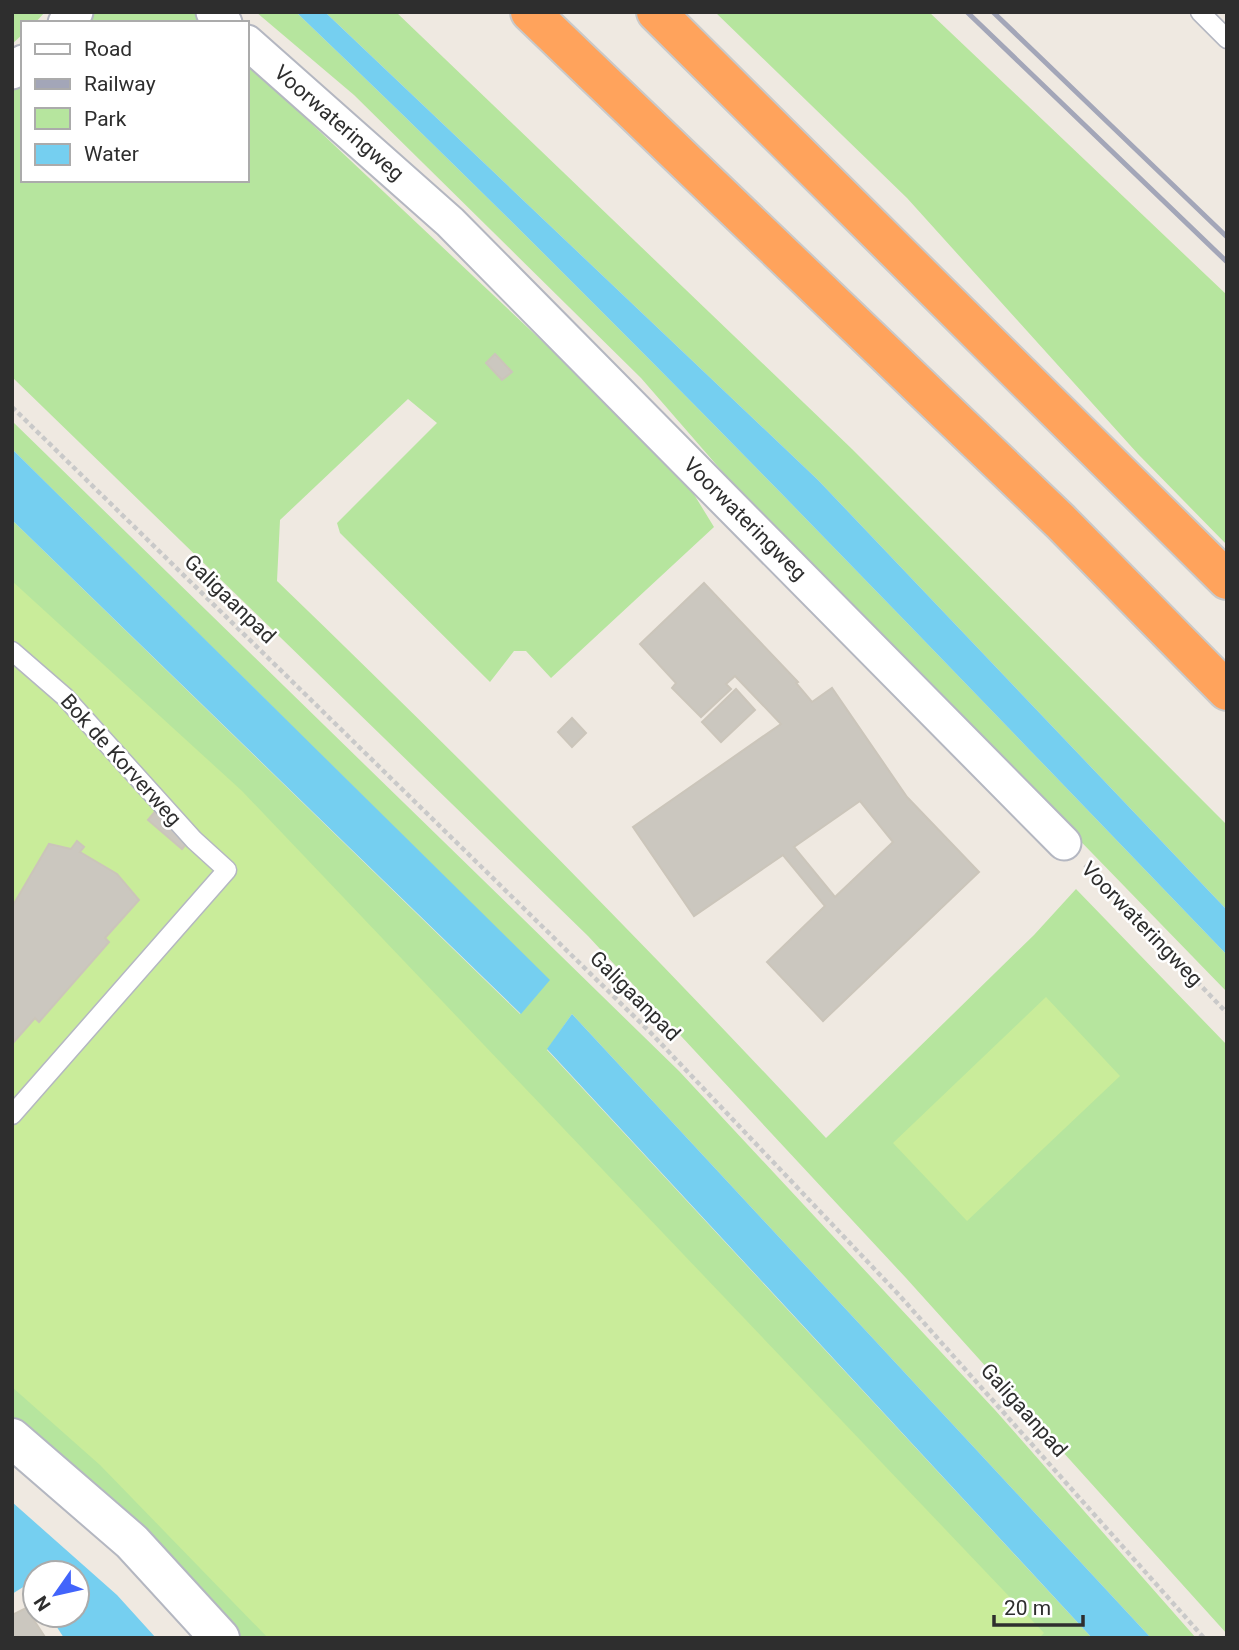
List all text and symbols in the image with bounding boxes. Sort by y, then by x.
legend [21,21,248,182]
text: Road [84,37,132,61]
street label: Voorwateringweg [269,60,409,186]
text: Railway [84,72,156,96]
text: Park [84,107,127,131]
text: Water [84,142,139,166]
street label: Voorwateringweg [679,453,811,585]
street label: Galigaanpad [179,550,281,648]
street label: Bok de Korverweg [56,689,186,831]
street label: Voorwateringweg [1077,857,1207,991]
street label: Galigaanpad [585,946,685,1046]
street label: Galigaanpad [976,1358,1072,1462]
north arrow [21,1559,91,1629]
scale bar [994,1584,1083,1628]
text: N [29,1591,56,1615]
text: 20 m [1004,1596,1051,1620]

